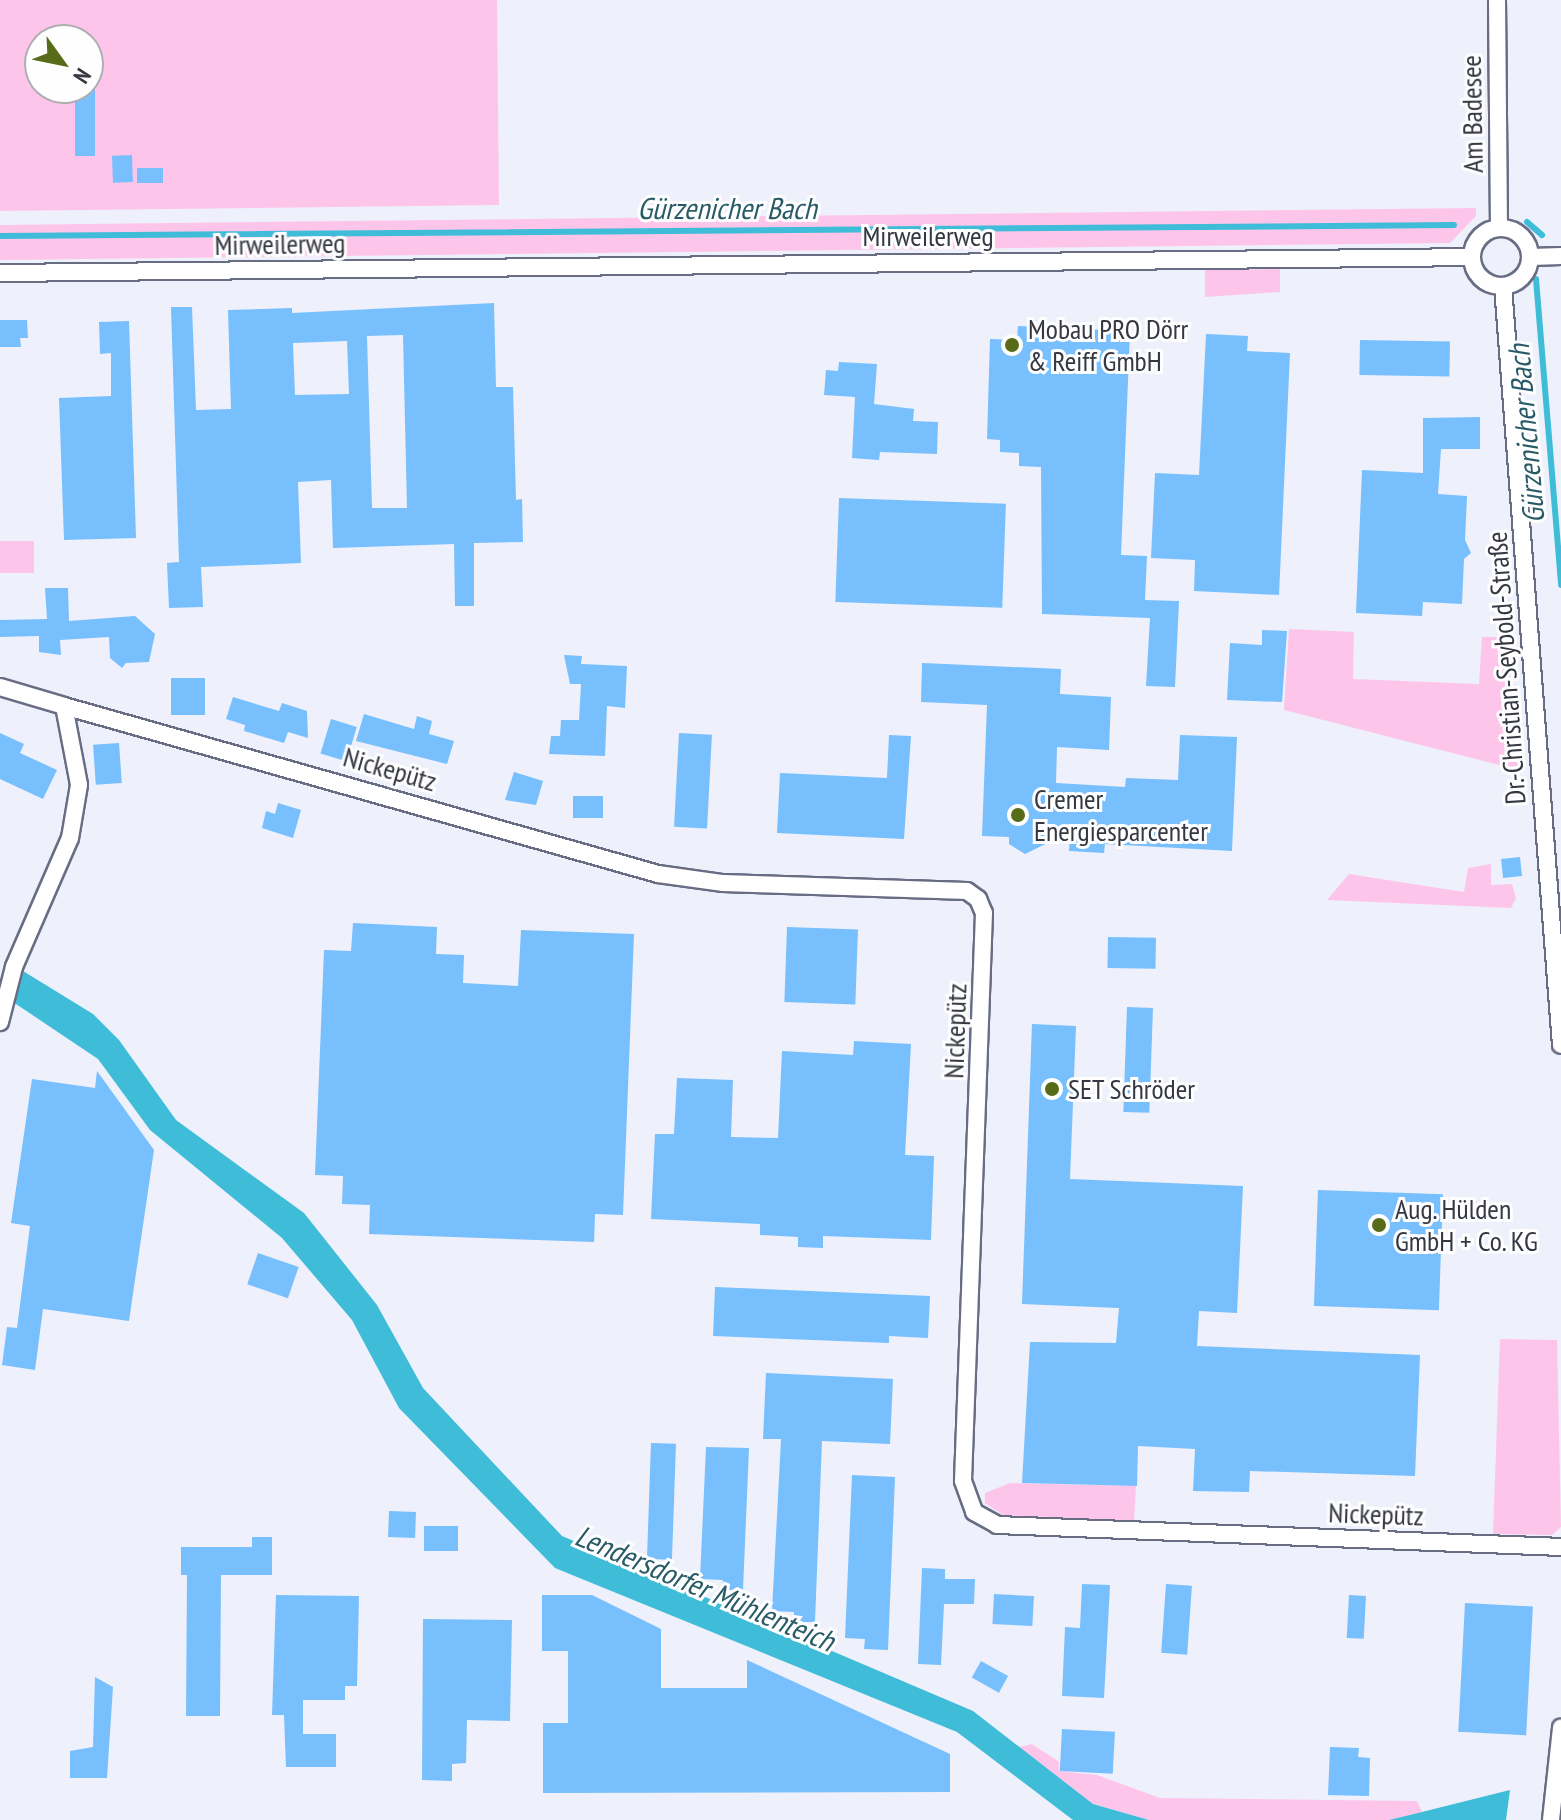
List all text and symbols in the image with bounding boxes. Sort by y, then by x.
north arrow [24,24,104,104]
street label: Am Badesee [1454,55,1490,173]
text: N [67,63,97,89]
water label: Gürzenicher Bach [637,190,817,226]
street label: Mirweilerweg [863,219,993,253]
street label: Mirweilerweg [214,226,346,262]
place label: Mobau PRO Dörr & Reiff GmbH [1028,312,1188,378]
marker: Mobau PRO Dörr & Reiff GmbH [1003,336,1021,354]
water label: Gürzenicher Bach [1500,343,1552,525]
street label: Dr.-Christian-Seybold-Straße [1480,530,1532,806]
street label: Nickepütz [340,740,440,798]
place label: Cremer Energiesparcenter [1034,782,1208,848]
marker: Cremer Energiesparcenter [1009,806,1027,824]
street label: Nickepütz [937,983,973,1079]
place label: SET Schröder [1068,1072,1196,1106]
marker: SET Schröder [1043,1080,1061,1098]
place label: Aug. Hülden GmbH + Co. KG [1395,1192,1540,1258]
marker: Aug. Hülden GmbH + Co. KG [1370,1216,1388,1234]
street label: Nickepütz [1328,1496,1424,1532]
water label: Lendersdorfer Mühlenteich [570,1517,840,1659]

